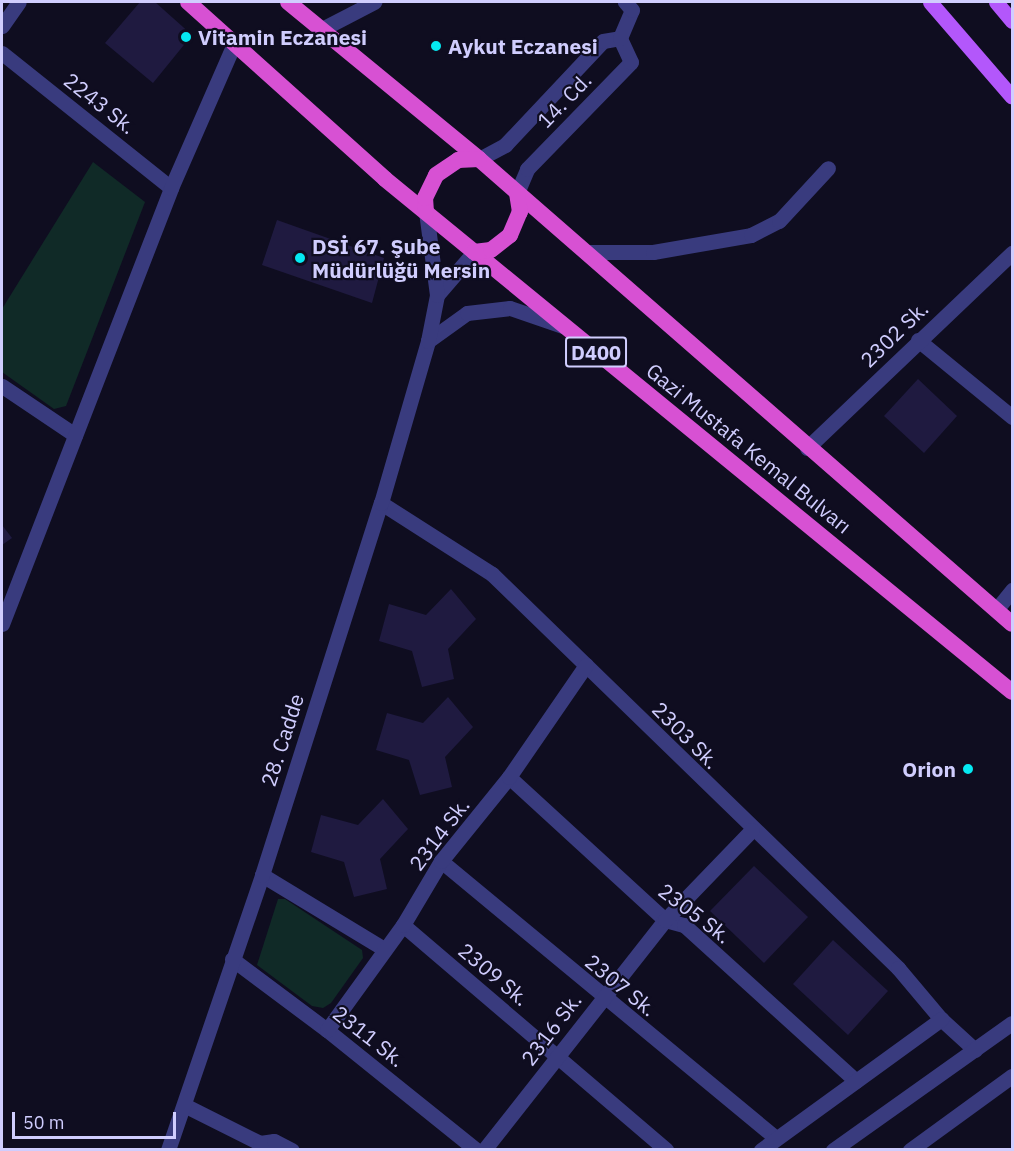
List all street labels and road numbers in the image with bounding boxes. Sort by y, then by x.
street label: 2243 Sk. [59,67,141,139]
street label: 14. Cd. [532,67,596,133]
street label: 2302 Sk. [855,296,933,372]
road number: D400 [564,335,628,369]
street label: Gazi Mustafa Kemal Bulvarı [641,358,857,538]
street label: 28. Cadde [255,690,309,790]
street label: 2303 Sk. [647,696,725,774]
street label: 2314 Sk. [404,793,474,875]
street label: 2305 Sk. [654,878,736,948]
street label: 2309 Sk. [454,937,534,1011]
street label: 2307 Sk. [580,949,662,1021]
street label: 2316 Sk. [516,988,586,1070]
street label: 2311 Sk. [328,1000,410,1072]

